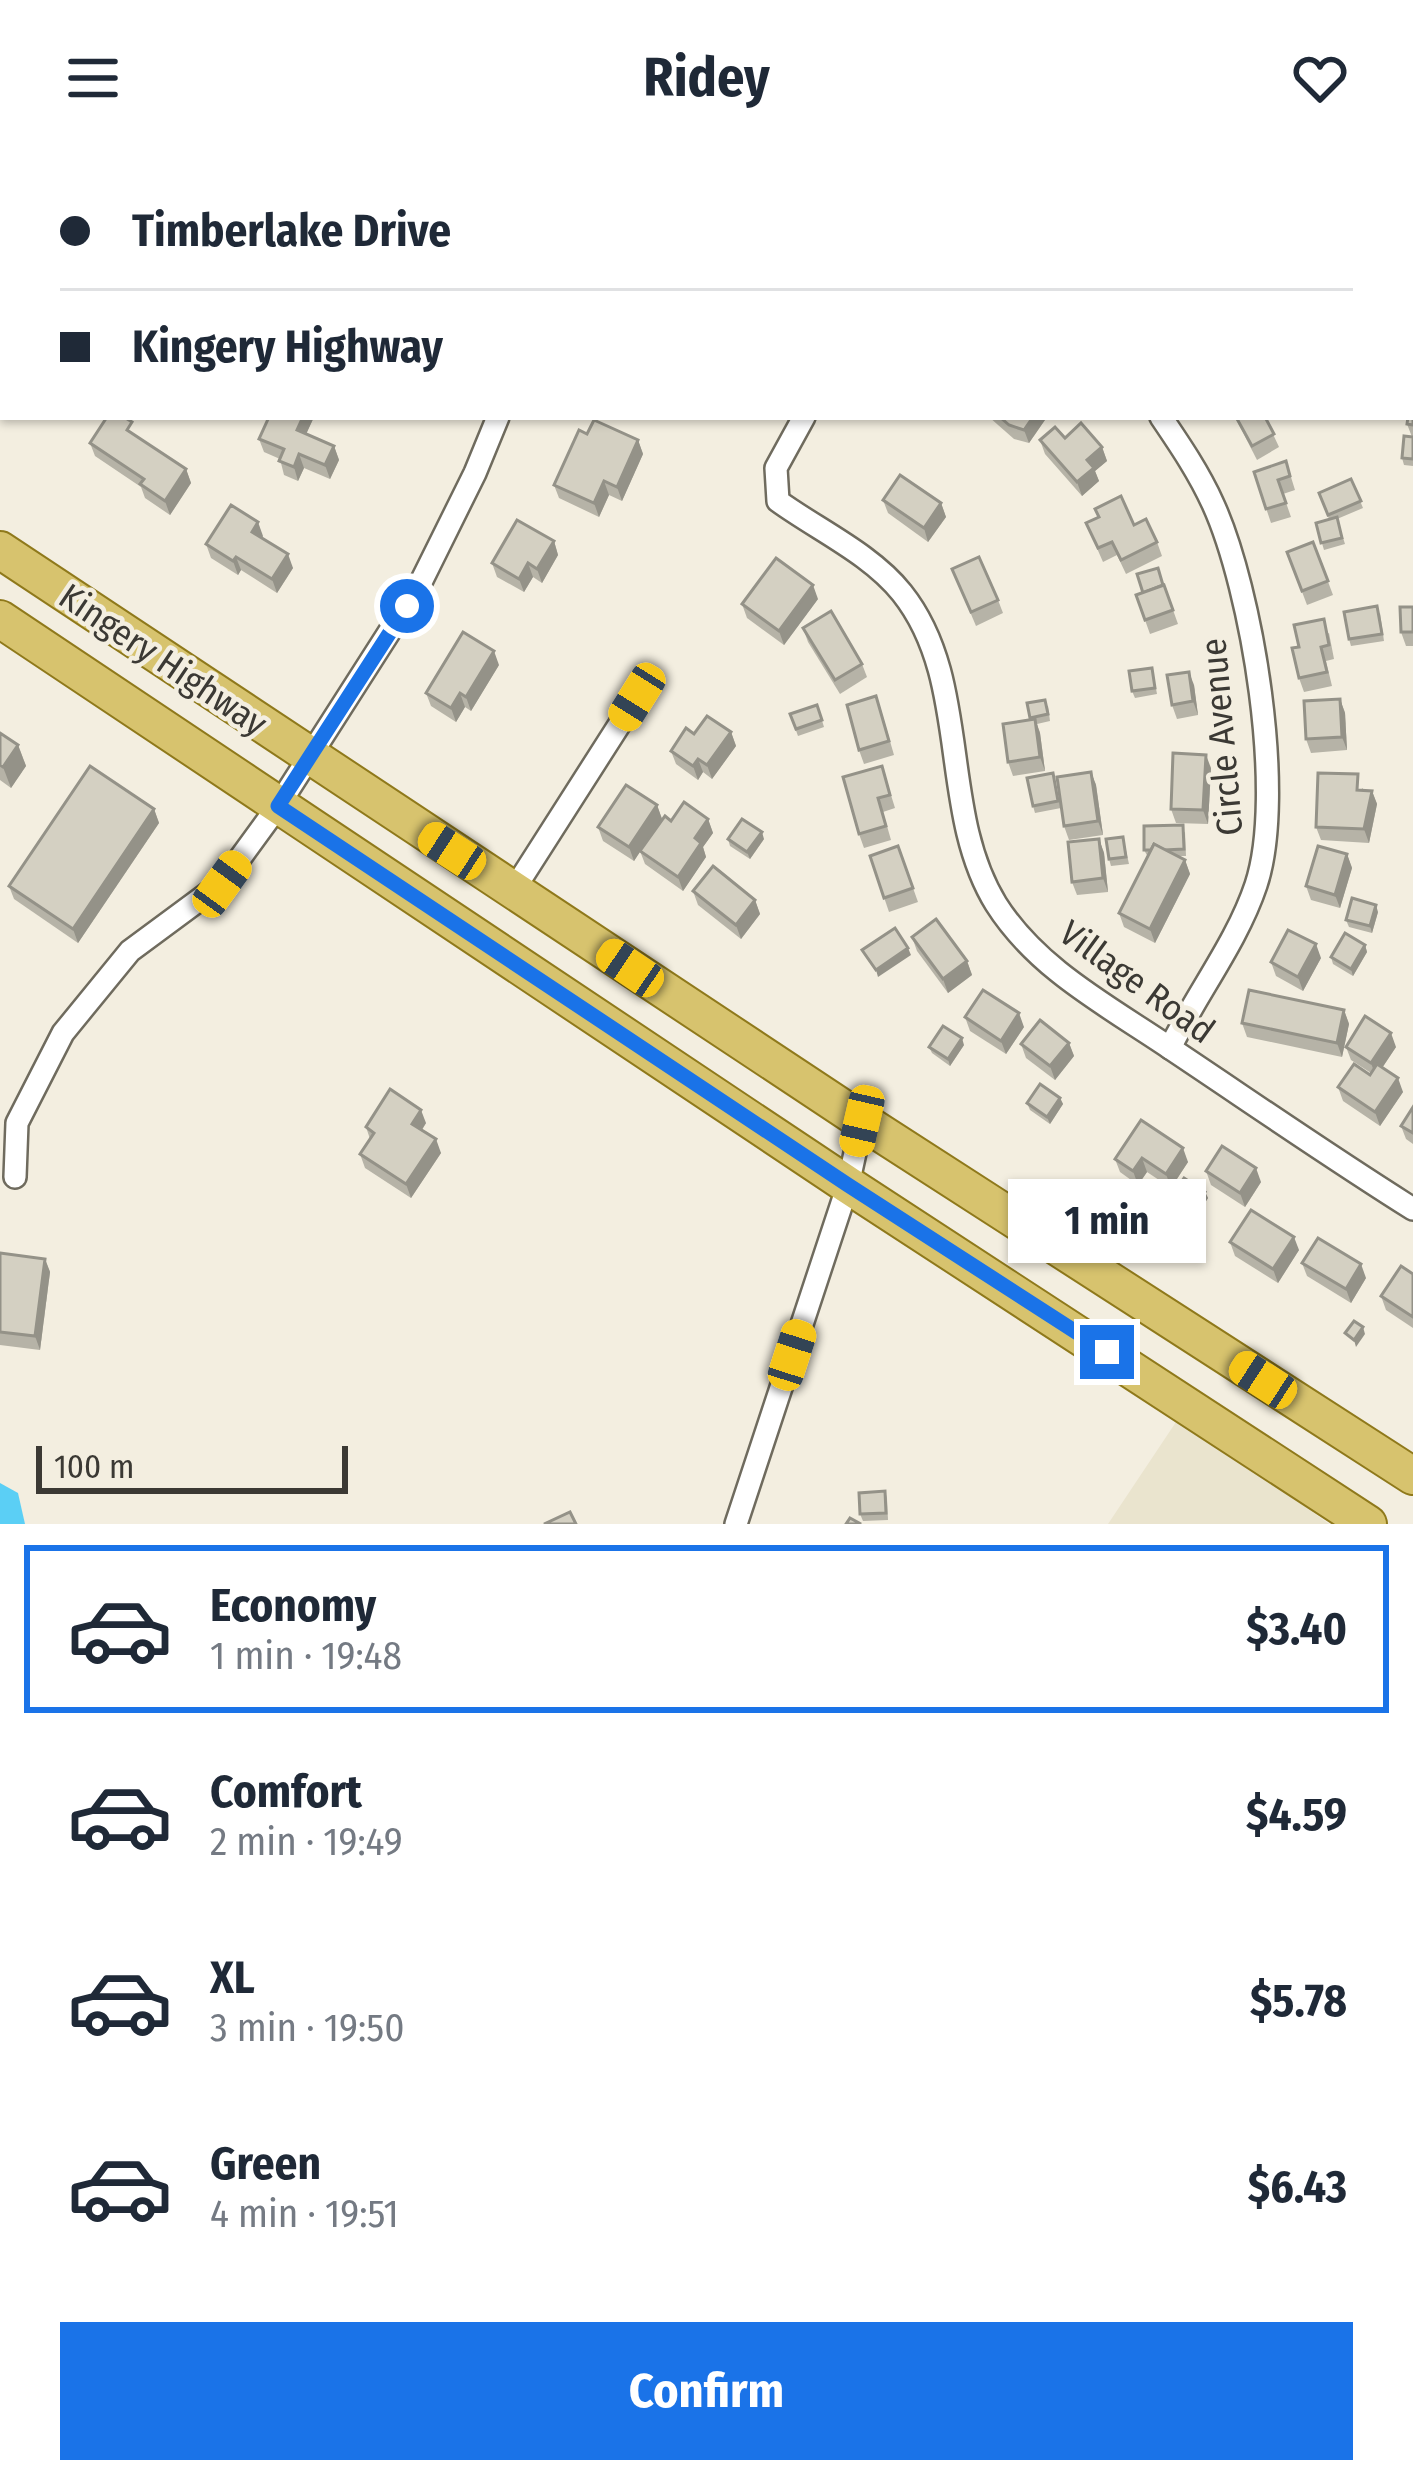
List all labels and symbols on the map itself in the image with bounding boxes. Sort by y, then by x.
street label: Kingery Highway [51,574,275,746]
route start [380,579,434,633]
street label: Circle Avenue [1191,636,1253,838]
car [603,657,671,737]
car [412,816,492,886]
car [186,844,258,924]
street label: Village Road [1051,911,1223,1053]
car [590,933,670,1003]
car [836,1082,888,1160]
callout: 1 min [1008,1178,1206,1262]
car [764,1315,820,1395]
route end [1080,1325,1134,1379]
car [1223,1345,1303,1415]
scale bar [36,1440,348,1493]

